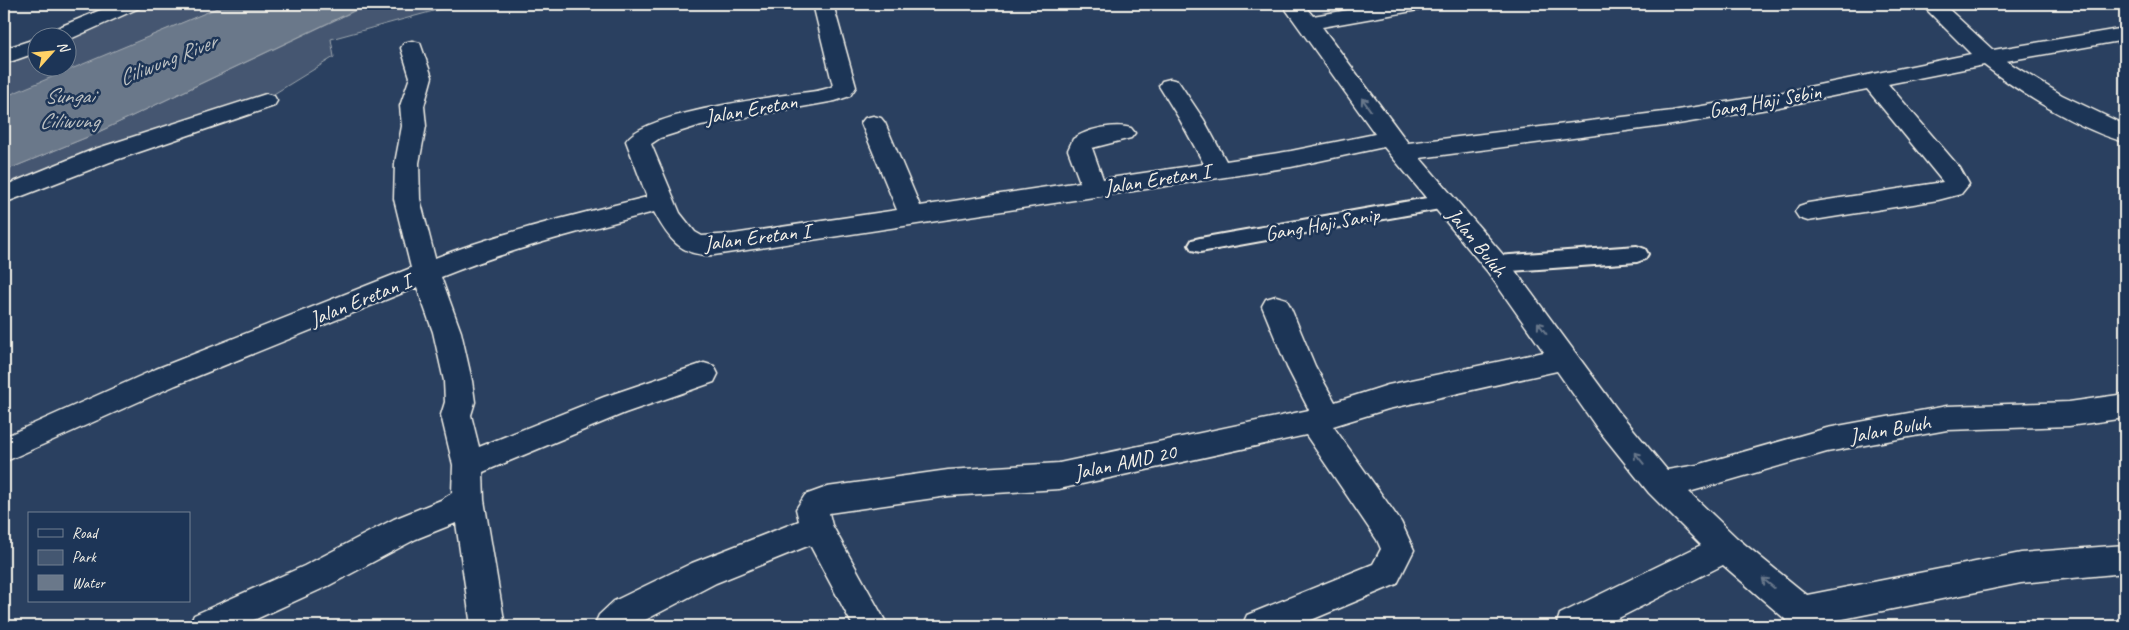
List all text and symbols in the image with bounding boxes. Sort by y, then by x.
water label: Ciliwung River [114,26,224,92]
north arrow [28,28,78,78]
text: N [54,39,74,56]
street label: Gang Haji Sebin [1707,78,1824,124]
water label: Sungai Ciliwung [39,82,102,135]
street label: Jalan Eretan [702,88,800,130]
one-way arrow [1361,97,1371,111]
street label: Jalan Eretan I [1101,157,1216,200]
street label: Gang Haji Sanip [1263,201,1382,247]
street label: Jalan Buluh [1441,201,1514,283]
street label: Jalan Eretan I [702,217,816,257]
street label: Jalan Eretan I [305,266,418,332]
one-way arrow [1537,321,1547,335]
street label: Jalan Buluh [1847,409,1934,449]
street label: Jalan AMD 20 [1071,438,1180,486]
one-way arrow [1634,452,1645,465]
legend [28,512,190,602]
text: Road [72,524,99,543]
text: Park [72,548,97,567]
text: Water [72,574,106,593]
one-way arrow [1761,578,1774,589]

